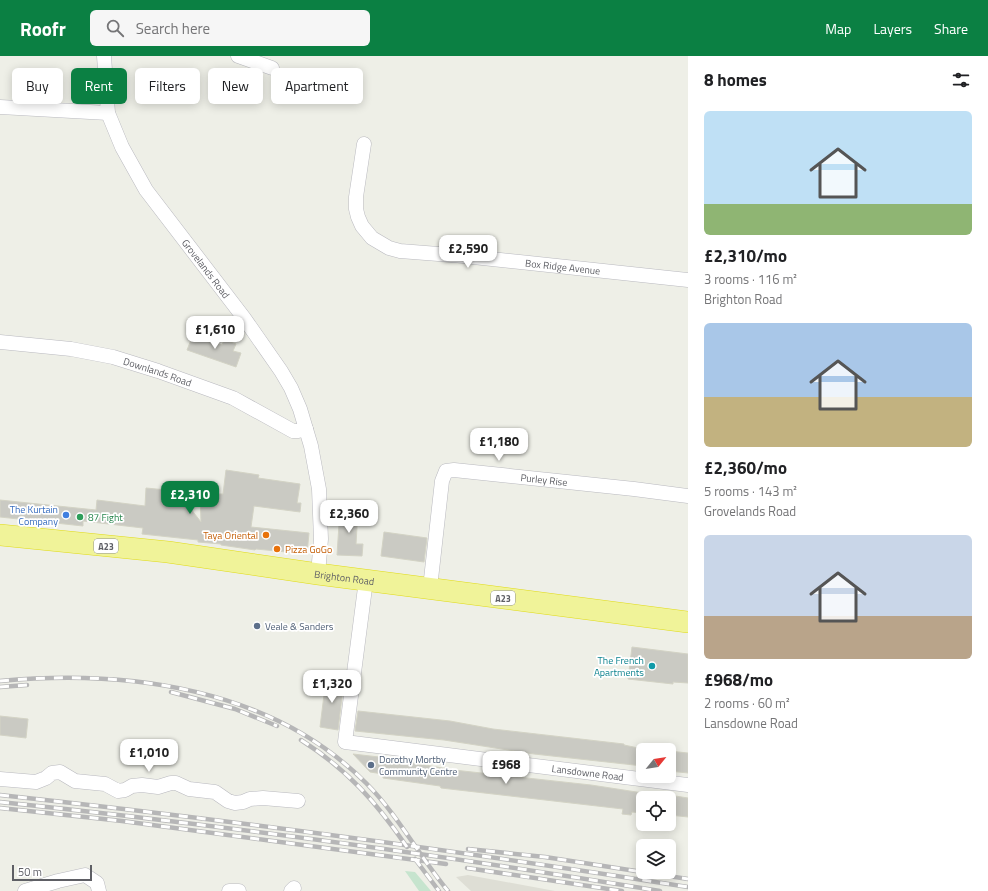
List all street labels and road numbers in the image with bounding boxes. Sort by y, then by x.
street label: Grovelands Road [179,236,234,301]
street label: Box Ridge Avenue [524,255,601,278]
street label: Downlands Road [122,353,194,390]
street label: Purley Rise [520,470,568,489]
road number: A23 [94,539,118,553]
street label: Brighton Road [313,566,375,589]
road number: A23 [491,591,515,605]
street label: Lansdowne Road [551,760,625,784]

